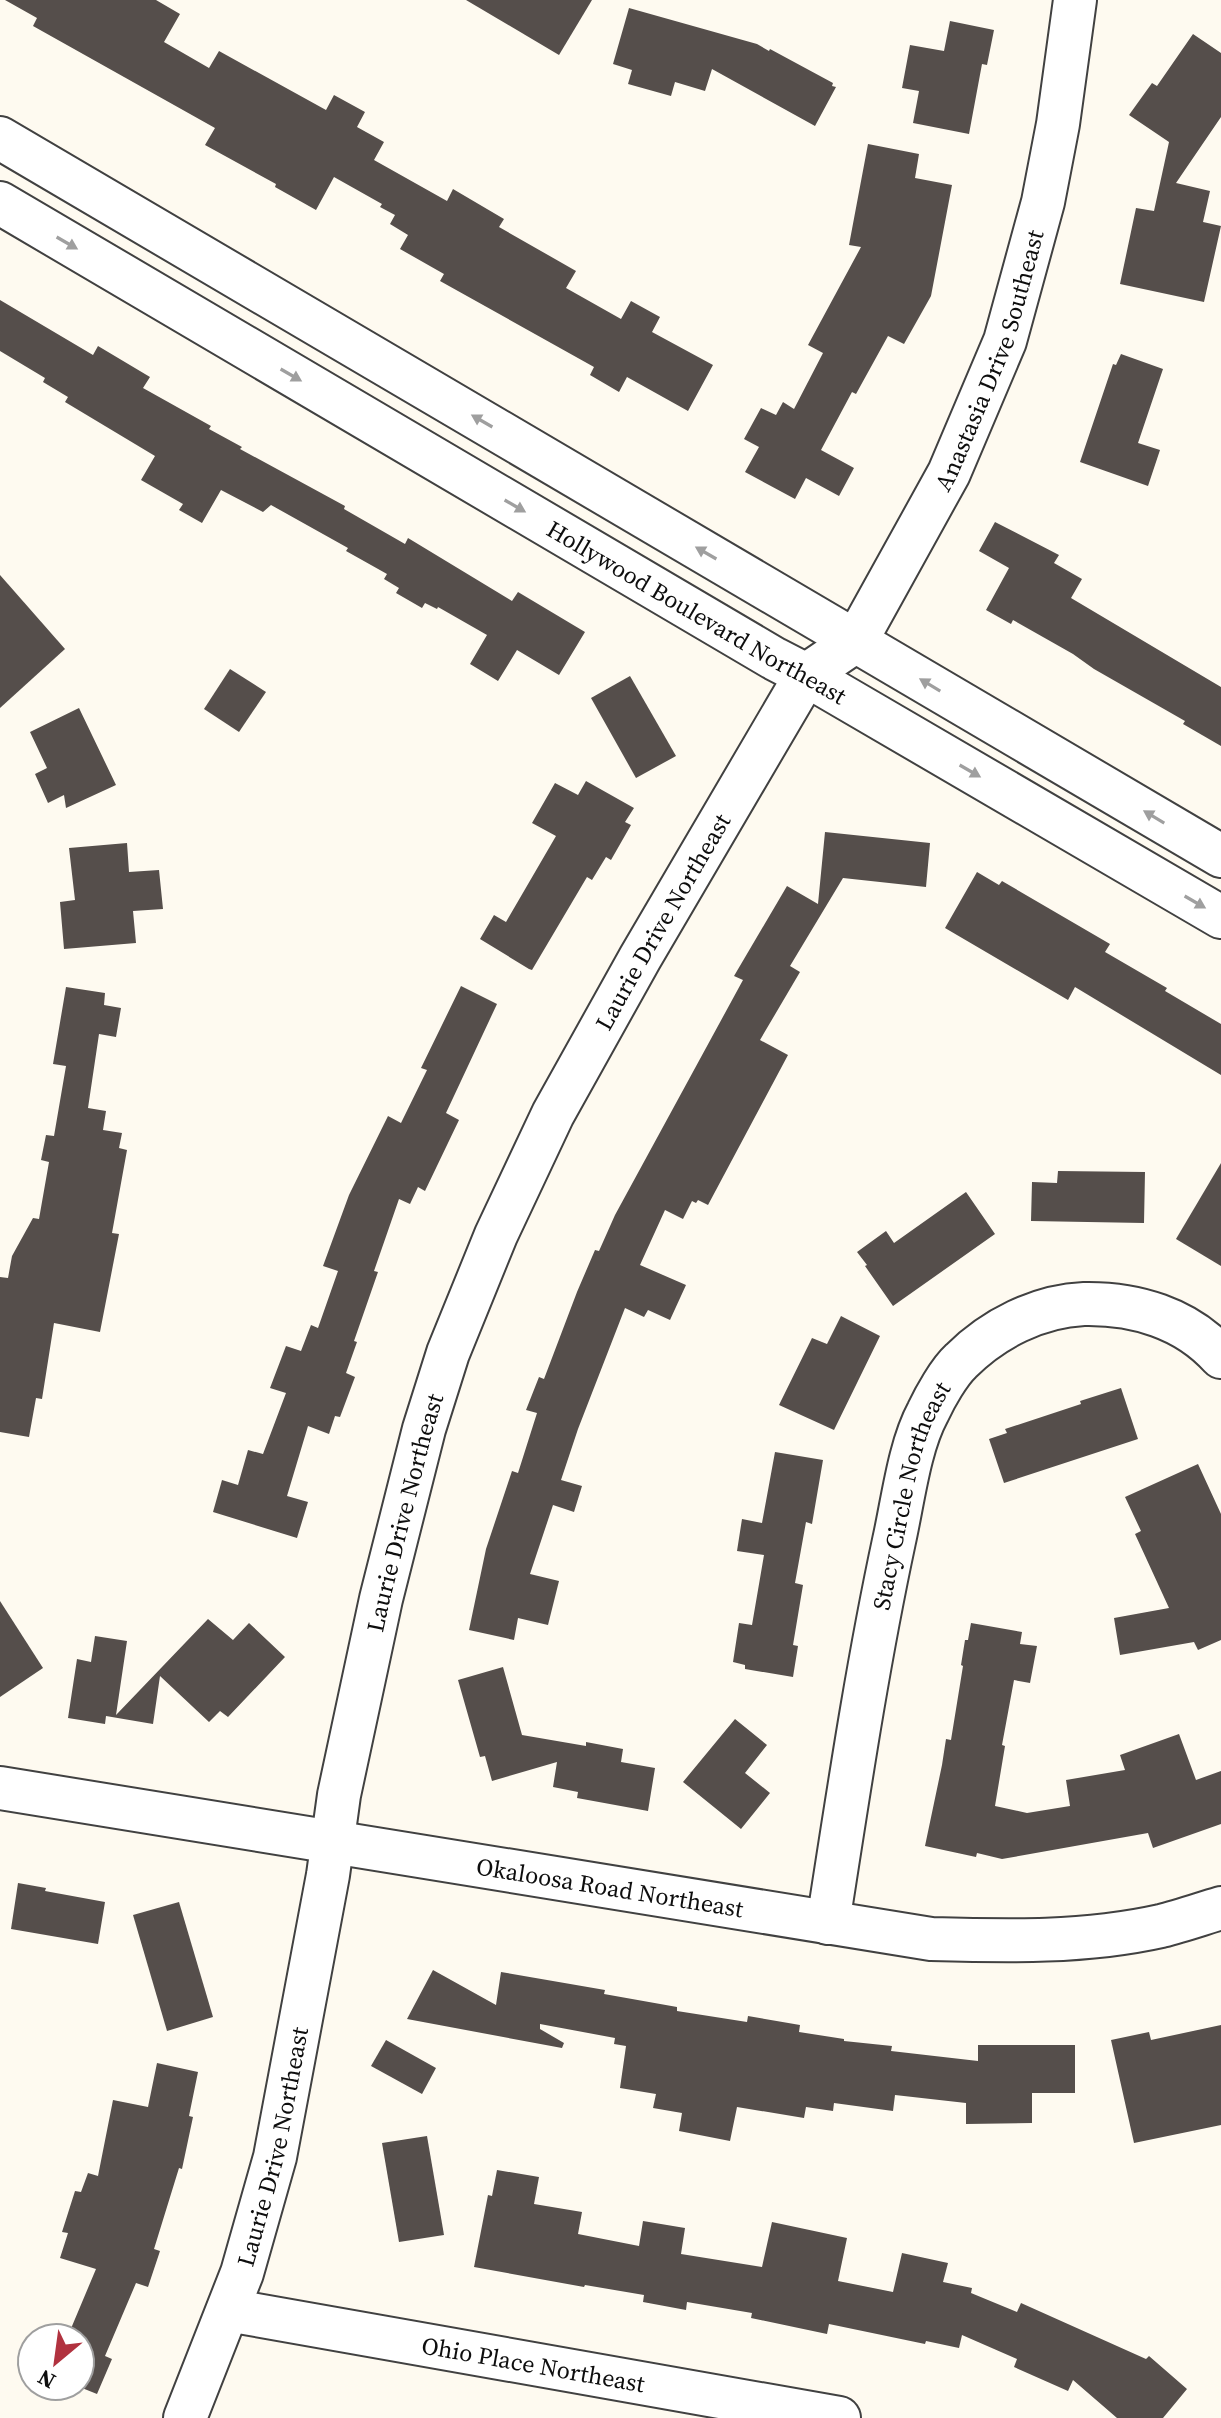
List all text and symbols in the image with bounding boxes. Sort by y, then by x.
street label: Anastasia Drive Southeast [926,226,1051,497]
one-way arrow [56,236,78,250]
one-way arrow [280,368,302,382]
one-way arrow [471,414,493,428]
one-way arrow [504,499,526,513]
street label: Hollywood Boulevard Northeast [541,512,853,712]
one-way arrow [695,546,717,560]
one-way arrow [919,678,941,692]
one-way arrow [959,764,981,778]
street label: Laurie Drive Northeast [587,807,738,1036]
one-way arrow [1143,810,1165,824]
one-way arrow [1183,895,1206,909]
street label: Stacy Circle Northeast [864,1375,958,1613]
street label: Laurie Drive Northeast [358,1389,451,1635]
street label: Okaloosa Road Northeast [474,1849,746,1925]
street label: Laurie Drive Northeast [228,2024,316,2270]
north arrow [16,2322,96,2402]
street label: Ohio Place Northeast [419,2328,648,2400]
text: N [32,2362,61,2396]

